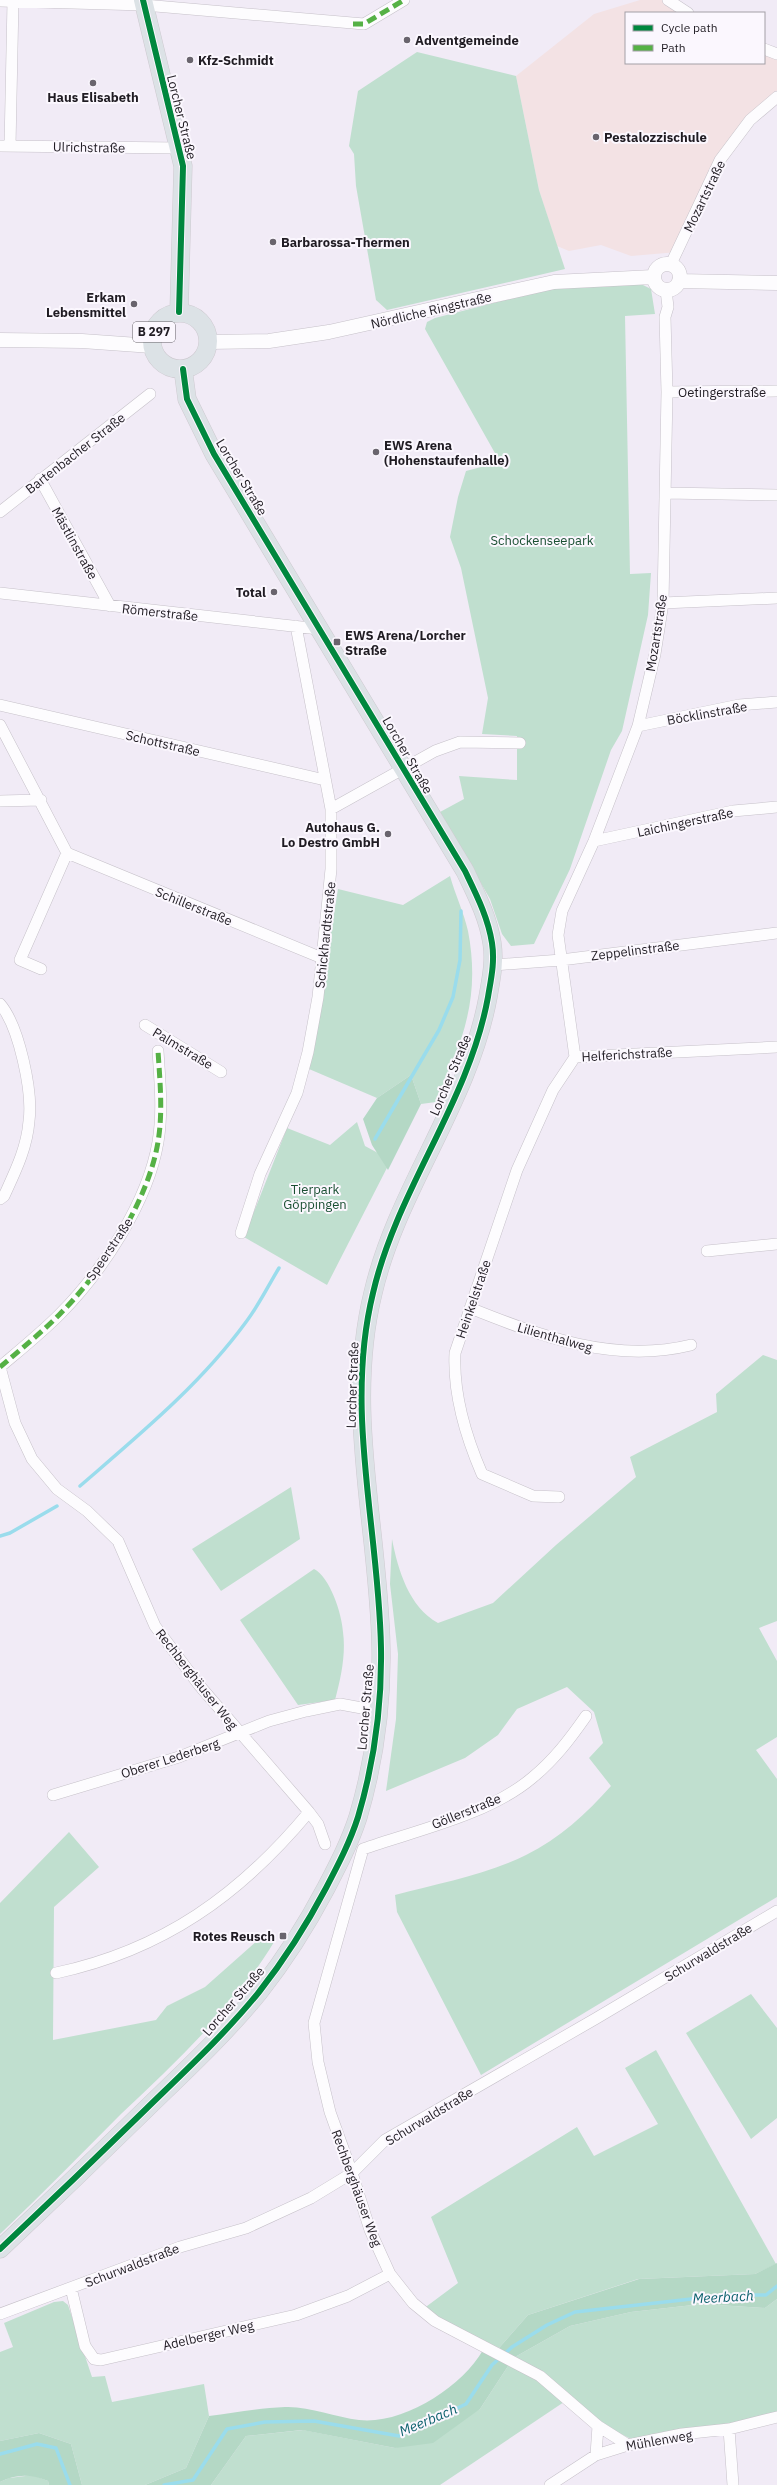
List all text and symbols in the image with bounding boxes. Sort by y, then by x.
legend [625,12,765,64]
text: Cycle path [661,20,718,35]
place label: Adventgemeinde [415,32,519,49]
marker: Adventgemeinde [402,35,412,45]
text: Path [661,40,686,55]
place label: Kfz-Schmidt [198,52,274,69]
marker: Kfz-Schmidt [185,55,195,65]
street label: Lorcher Straße [163,73,200,161]
marker: Haus Elisabeth [88,78,98,88]
place label: Haus Elisabeth [47,89,139,106]
place label: Pestalozzischule [604,129,707,146]
marker: Pestalozzischule [591,132,601,142]
street label: Ulrichstraße [53,138,125,157]
street label: Mozartstraße [680,157,729,235]
place label: Barbarossa-Thermen [281,234,410,251]
marker: Barbarossa-Thermen [268,237,278,247]
street label: Nördliche Ringstraße [369,288,493,333]
place label: Erkam Lebensmittel [46,289,126,321]
marker: Erkam Lebensmittel [129,299,139,309]
road number: B 297 [133,322,175,342]
street label: Oetingerstraße [678,384,766,401]
street label: Bartenbacher Straße [22,409,129,498]
street label: Lorcher Straße [212,436,271,519]
place label: EWS Arena (Hohenstaufenhalle) [384,437,509,469]
marker: EWS Arena (Hohenstaufenhalle) [371,447,381,457]
street label: Mästlinstraße [48,504,101,583]
park label: Schockenseepark [490,532,594,549]
place label: Total [236,584,266,601]
marker: Total [269,587,279,597]
street label: Mozartstraße [642,593,671,673]
street label: Römerstraße [121,600,199,625]
place label: EWS Arena/Lorcher Straße [345,627,466,659]
marker: EWS Arena/Lorcher Straße [332,637,342,647]
street label: Böcklinstraße [666,698,749,729]
street label: Lorcher Straße [379,714,437,797]
street label: Schottstraße [124,727,202,760]
street label: Laichingerstraße [635,804,735,841]
place label: Autohaus G. Lo Destro GmbH [281,819,380,851]
marker: Autohaus G. Lo Destro GmbH [383,829,393,839]
street label: Schickhardtstraße [311,881,340,989]
street label: Schillerstraße [153,883,235,930]
street label: Zeppelinstraße [590,937,680,964]
street label: Palmstraße [149,1024,216,1073]
street label: Lorcher Straße [426,1032,475,1118]
street label: Helferichstraße [581,1044,673,1065]
park label: Tierpark Göppingen [283,1181,347,1213]
street label: Speerstraße [82,1215,137,1284]
street label: Heinkelstraße [452,1258,495,1341]
street label: Lilienthalweg [515,1319,595,1356]
street label: Lorcher Straße [342,1341,363,1429]
street label: Rechberghäuser Weg [152,1625,241,1733]
street label: Lorcher Straße [353,1663,378,1751]
street label: Oberer Lederberg [119,1735,222,1782]
street label: Göllerstraße [429,1790,503,1833]
street label: Schurwaldstraße [661,1920,755,1985]
place label: Rotes Reusch [193,1928,275,1945]
marker: Rotes Reusch [278,1931,288,1941]
street label: Lorcher Straße [199,1963,268,2040]
street label: Schurwaldstraße [382,2084,476,2149]
street label: Rechberghäuser Weg [327,2127,386,2249]
street label: Schurwaldstraße [83,2240,182,2291]
water label: Meerbach [692,2286,754,2308]
street label: Adelberger Weg [161,2317,255,2354]
water label: Meerbach [396,2400,460,2440]
street label: Mühlenweg [624,2426,694,2455]

